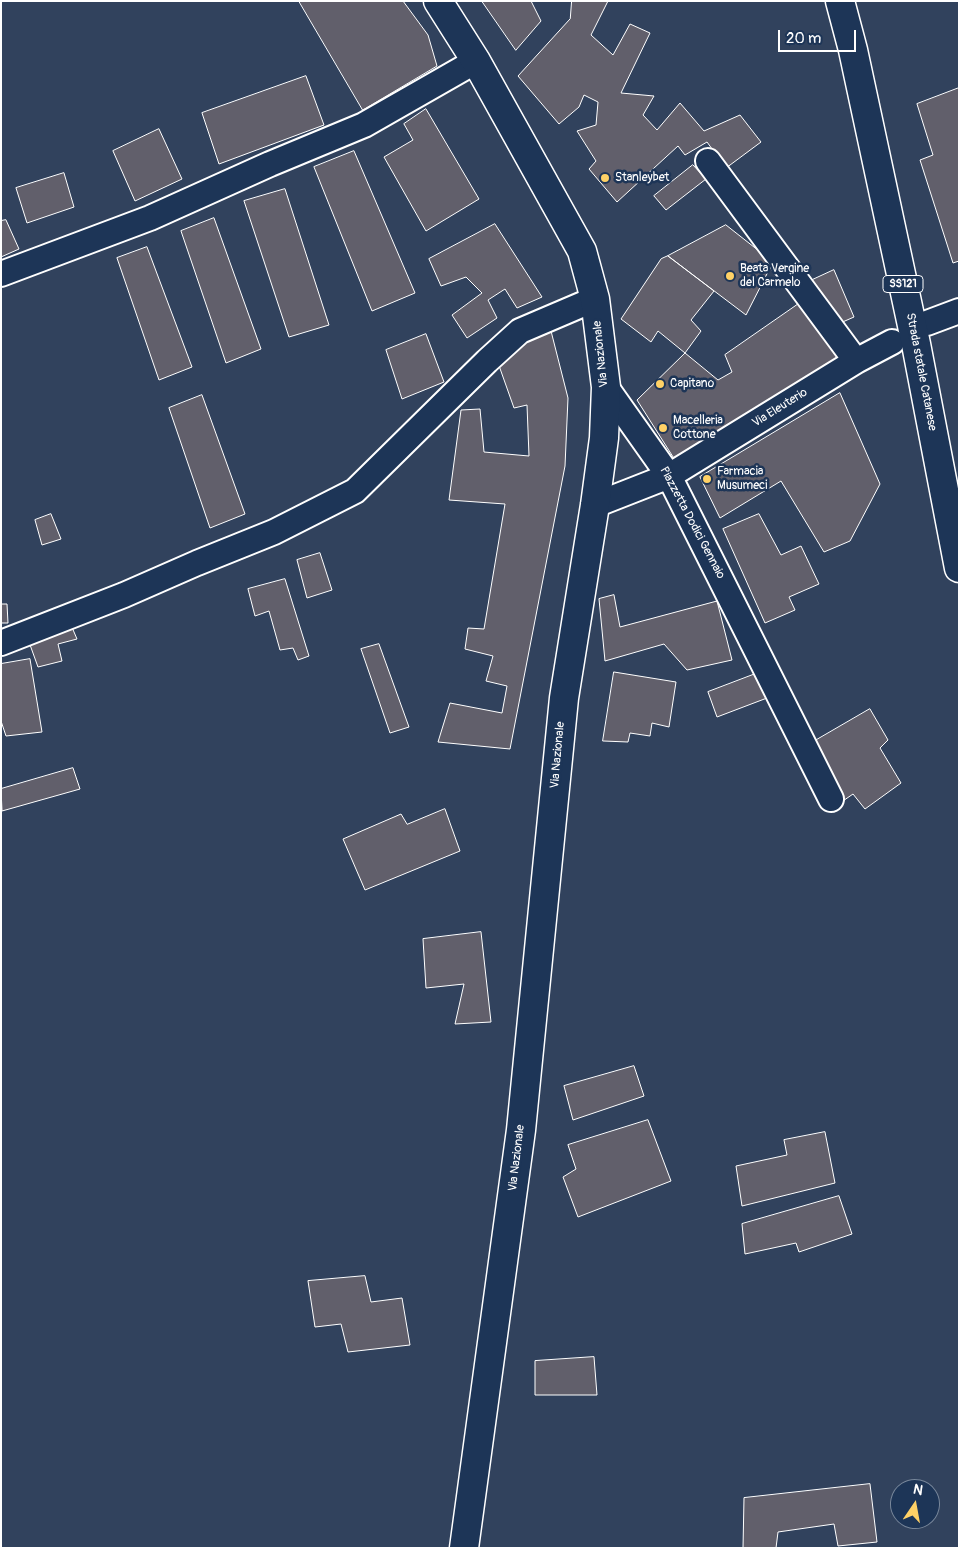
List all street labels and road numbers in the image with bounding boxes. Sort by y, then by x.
road number: SS121 [883,276,923,292]
street label: Strada statale Catanese [903,312,939,432]
street label: Via Nazionale [590,320,612,388]
street label: Via Eleuterio [750,385,810,431]
street label: Piazzetta Dodici Gennaio [656,465,728,581]
street label: Via Nazionale [548,721,568,789]
street label: Via Nazionale [506,1124,528,1192]

